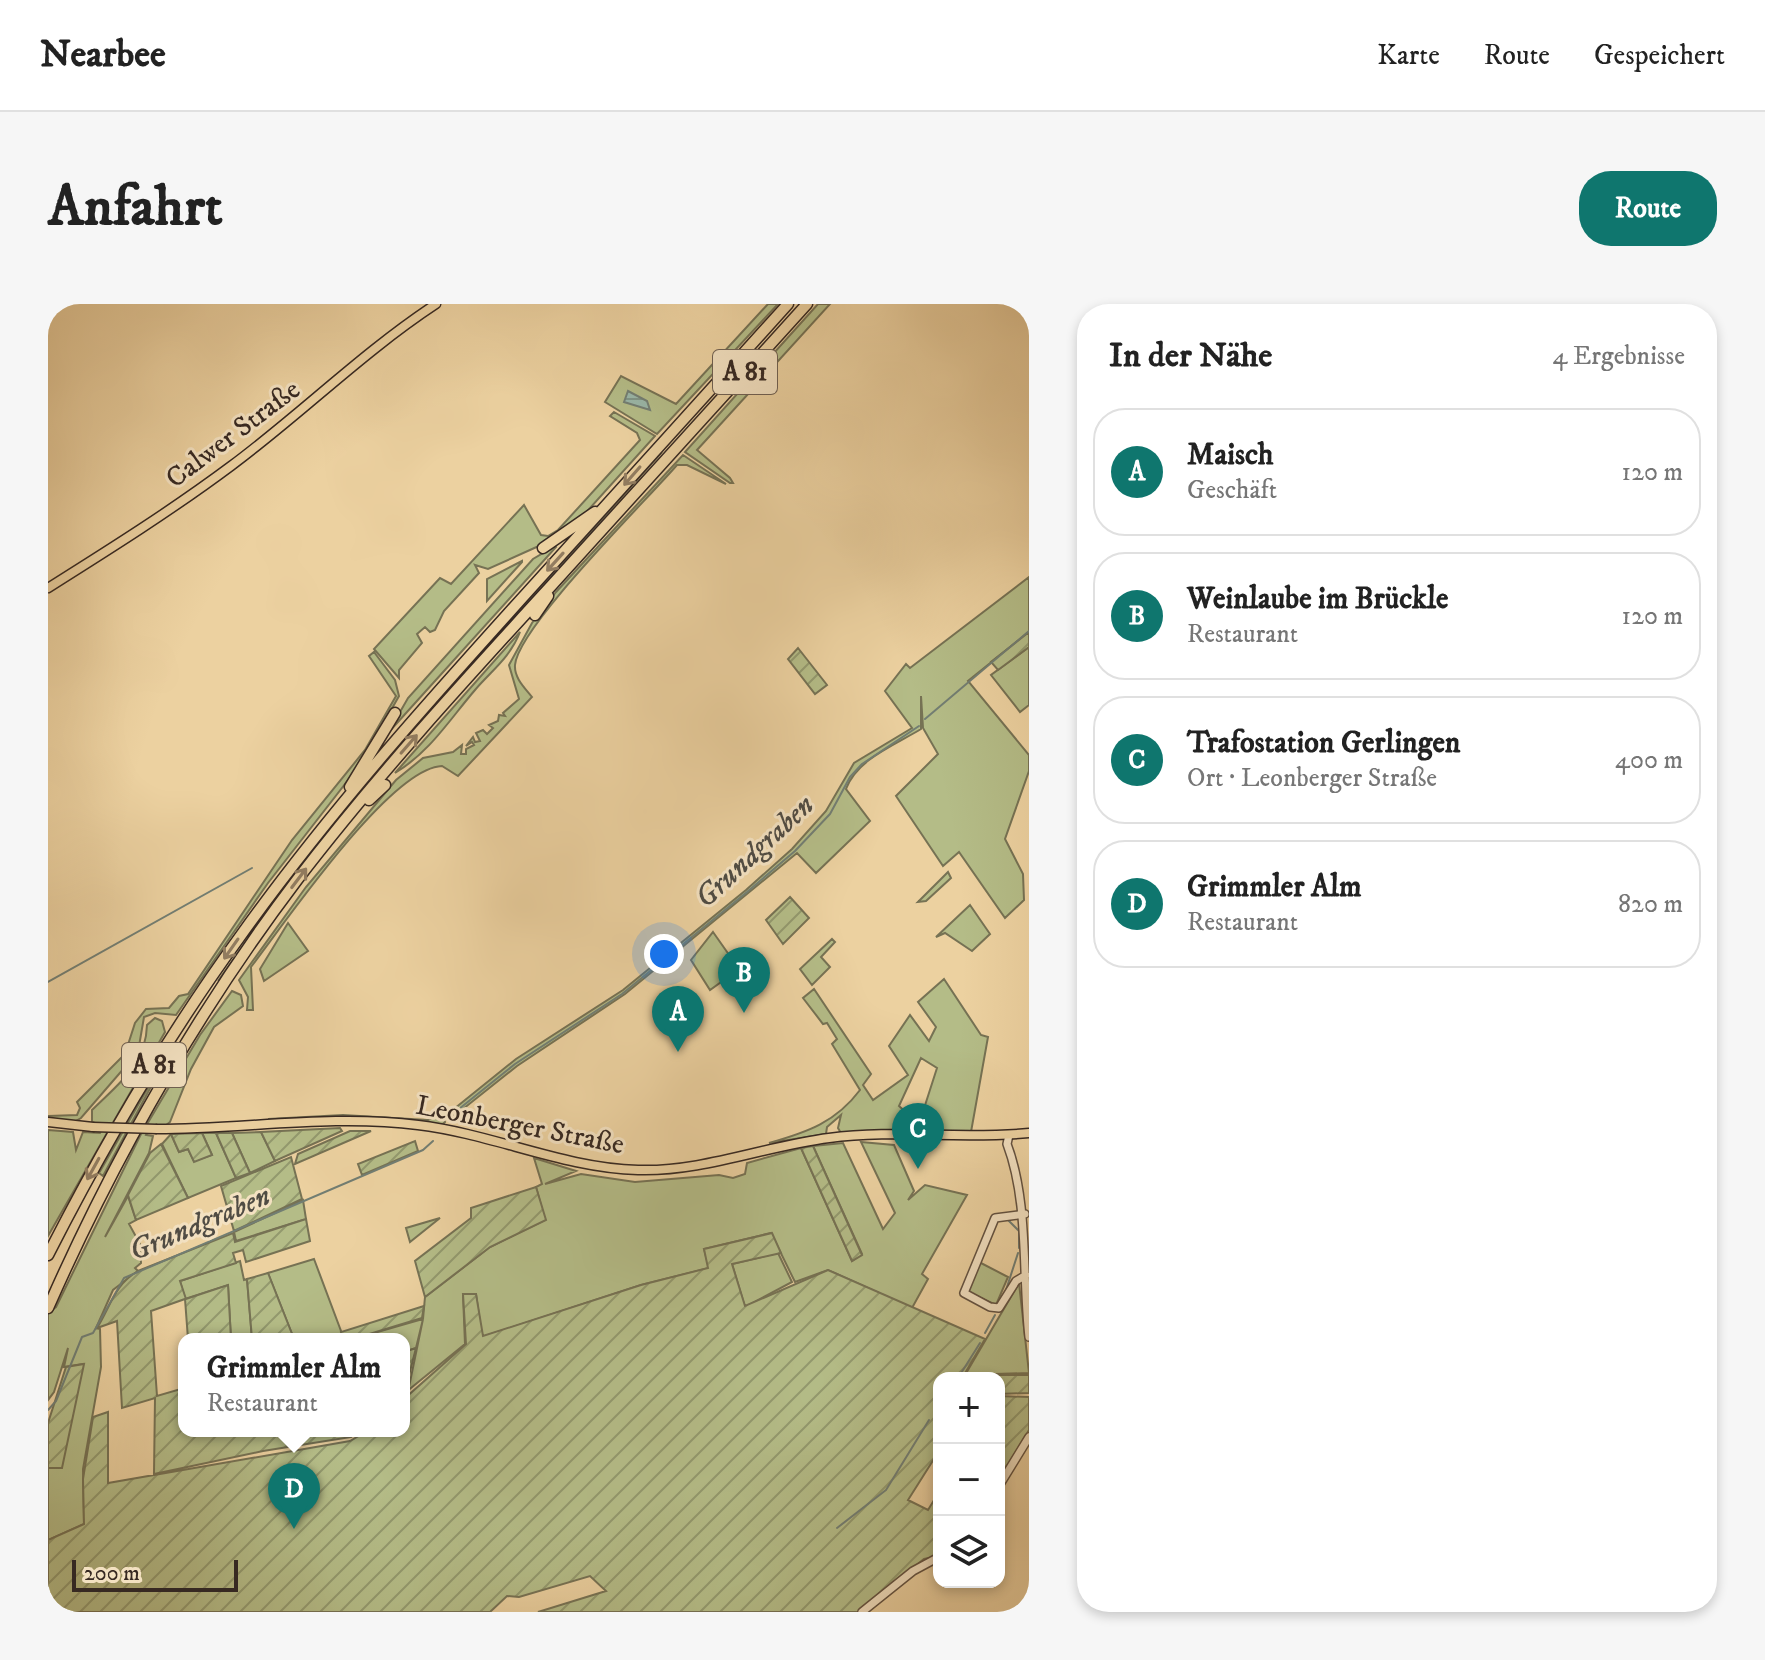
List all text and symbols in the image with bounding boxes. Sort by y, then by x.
text: Nearbee [40,31,166,79]
text: Karte [1377,38,1440,73]
text: Route [1484,38,1550,73]
text: Gespeichert [1594,38,1725,73]
button: Route [1579,171,1717,246]
text: Anfahrt [48,173,223,243]
text: In der Nähe [1109,335,1272,377]
text: 4 Ergebnisse [1552,340,1685,373]
road number: A 81 [713,350,777,394]
street label: Calwer Straße [159,372,307,496]
text: Maisch [1187,437,1274,474]
text: A [1129,456,1145,489]
text: 120 m [1622,456,1683,489]
one-way arrow [623,466,641,486]
text: Geschäft [1187,474,1277,507]
one-way arrow [546,552,564,572]
text: Weinlaube im Brückle [1187,581,1448,618]
text: B [1129,600,1145,633]
text: 120 m [1622,600,1683,633]
text: Restaurant [1187,618,1298,651]
text: Trafostation Gerlingen [1187,725,1461,762]
one-way arrow [400,735,418,755]
text: C [1128,744,1146,777]
text: 400 m [1615,744,1683,777]
text: Ort · Leonberger Straße [1187,762,1437,795]
water label: Grundgraben [688,787,822,917]
one-way arrow [291,868,308,889]
text: Grimmler Alm [1187,869,1362,906]
text: D [1127,888,1147,921]
text: 820 m [1618,888,1683,921]
text: Restaurant [1187,906,1298,939]
your location [644,934,684,974]
one-way arrow [223,937,239,959]
pin: B [718,947,770,1013]
pin: A [652,986,704,1052]
road number: A 81 [122,1043,186,1087]
street label: Leonberger Straße [413,1088,627,1162]
pin: C [892,1103,944,1169]
one-way arrow [85,1157,101,1180]
water label: Grundgraben [124,1178,276,1270]
popup [178,1333,410,1437]
text: Grimmler Alm [207,1350,381,1387]
map controls [933,1372,1005,1588]
button: + [933,1372,1005,1444]
text: Restaurant [207,1387,318,1420]
button: − [933,1444,1005,1516]
pin: D [268,1463,320,1529]
button: layers [933,1516,1005,1588]
scale bar [72,1556,238,1592]
text: 200 m [84,1560,140,1587]

